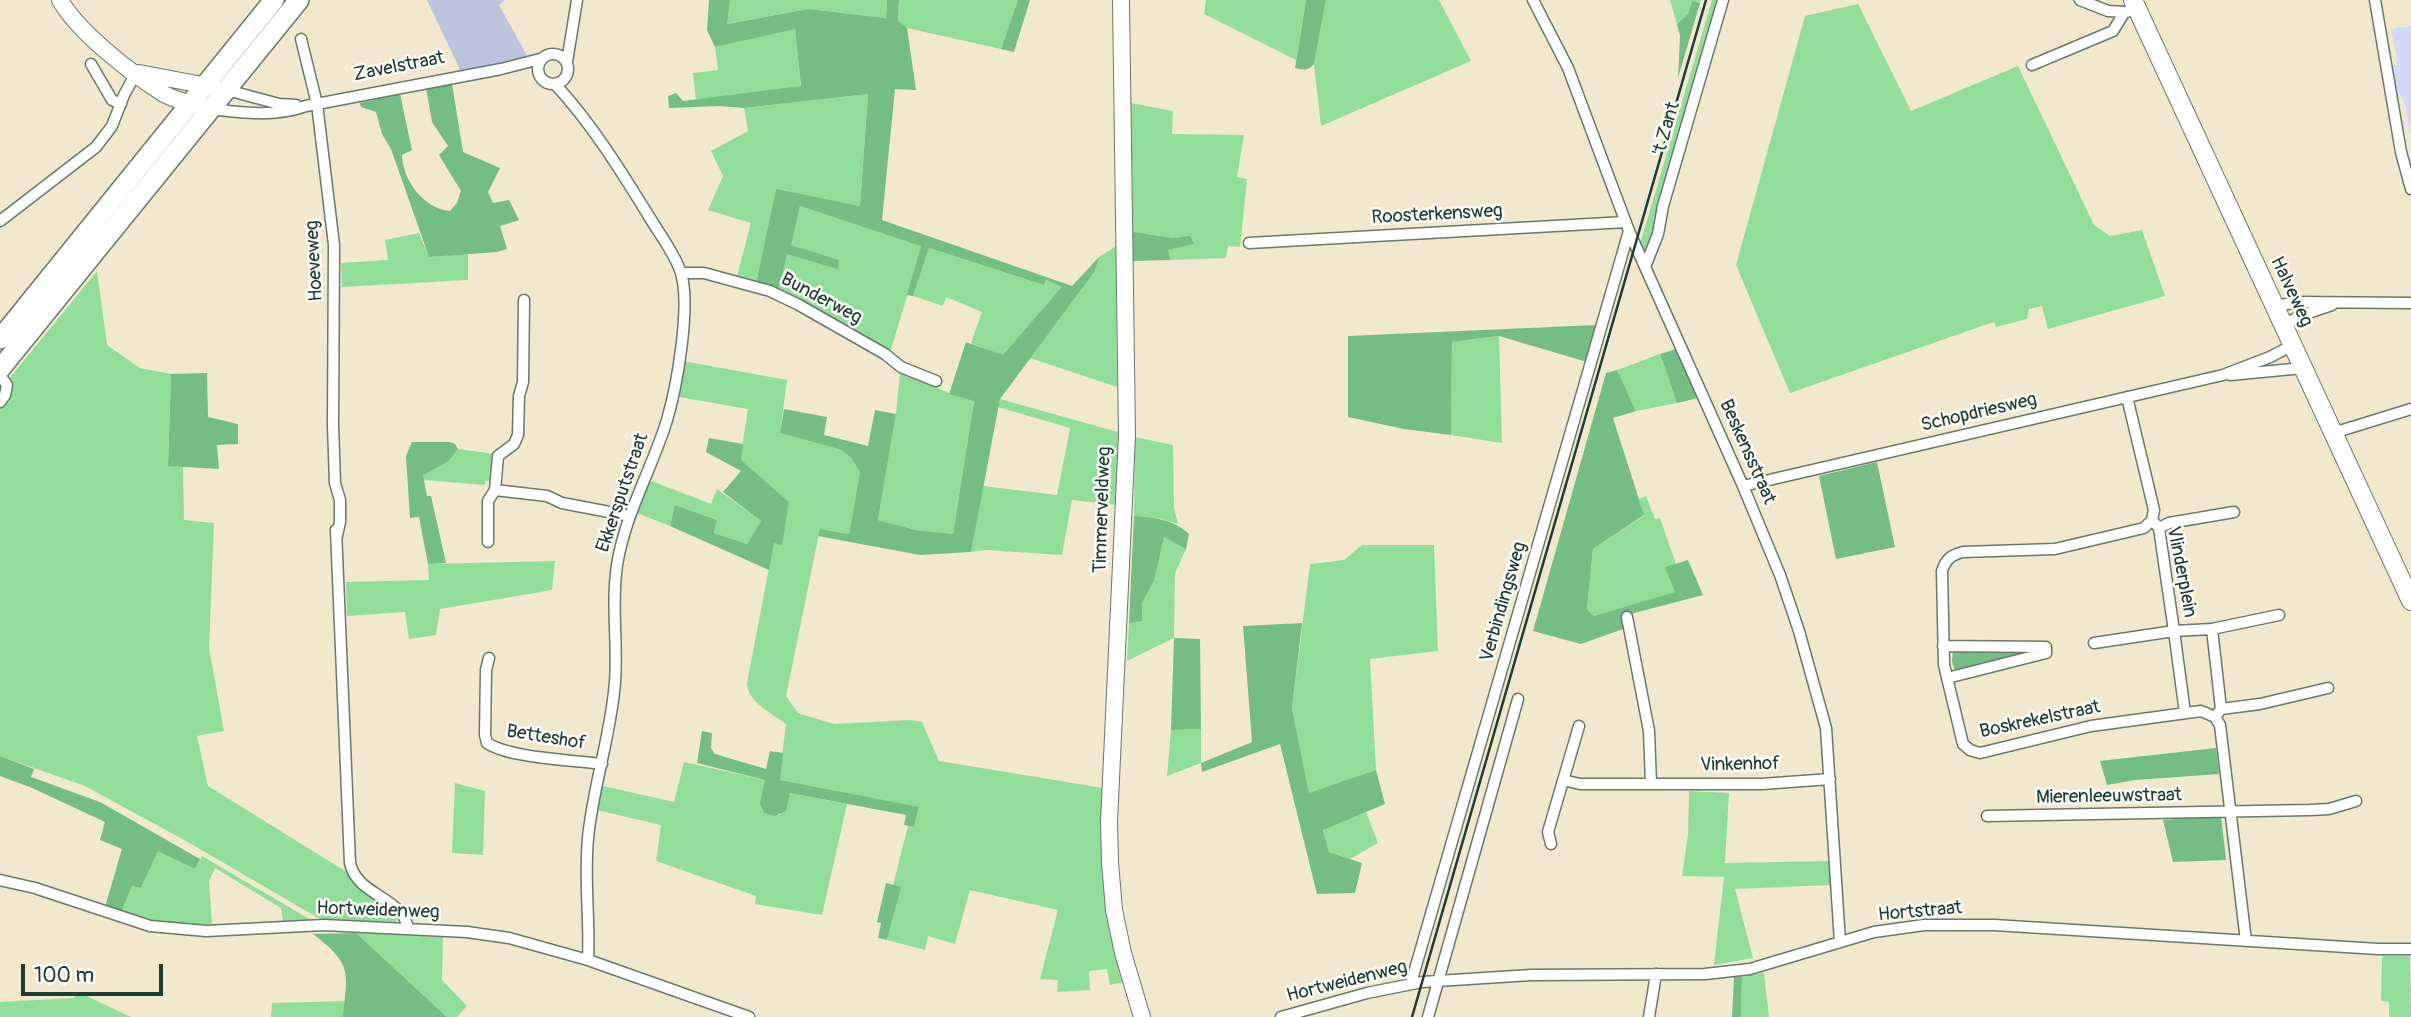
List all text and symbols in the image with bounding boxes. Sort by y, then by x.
street label: Zavelstraat [352,47,446,87]
street label: 't Zant [1648,99,1686,159]
street label: Roosterkensweg [1371,200,1503,230]
street label: Hoeveweg [301,220,329,302]
street label: Halveweg [2265,253,2317,331]
street label: Bunderweg [777,268,865,330]
street label: Schopdriesweg [1919,389,2039,437]
street label: Beskensstraat [1714,396,1780,508]
street label: Ekkersputstraat [592,431,654,555]
street label: Timmerveldweg [1089,446,1117,574]
street label: Vlinderplein [2161,525,2201,619]
street label: Verbindingsweg [1476,539,1532,665]
street label: Boskrekelstraat [1978,696,2102,744]
street label: Betteshof [505,720,587,756]
street label: Vinkenhof [1700,753,1780,777]
street label: Mierenleeuwstraat [2036,784,2182,810]
street label: Hortweidenweg [316,897,440,925]
street label: Hortstraat [1877,897,1963,927]
scale bar [24,950,166,994]
street label: Hortweidenweg [1284,956,1410,1008]
text: 100 m [34,962,94,989]

